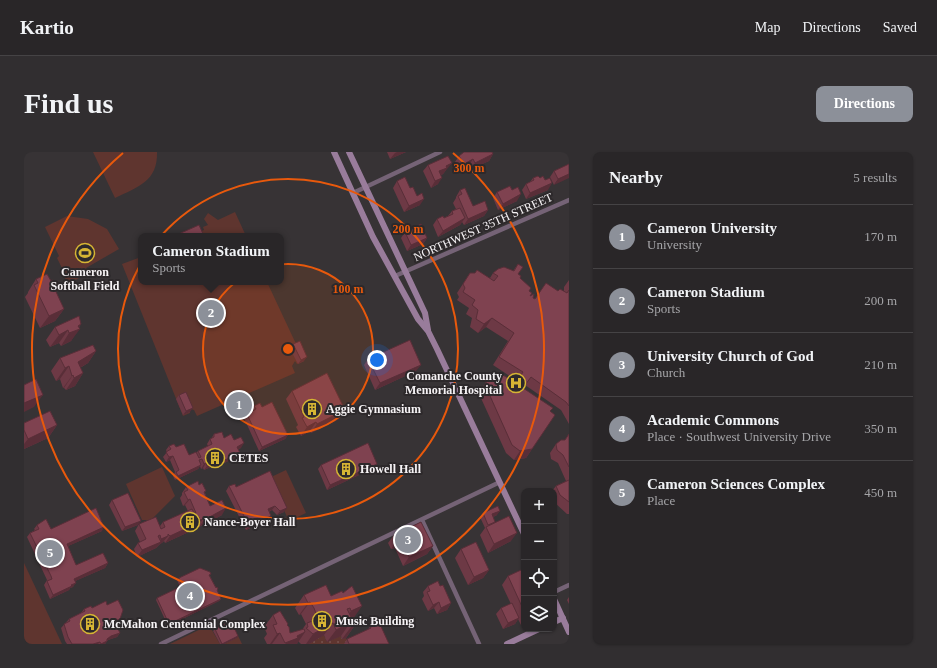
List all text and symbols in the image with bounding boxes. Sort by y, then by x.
text: Kartio [20,17,74,38]
text: Map [755,20,780,35]
text: Directions [802,20,861,35]
text: Saved [883,20,917,35]
button: Directions [816,86,913,122]
text: Find us [24,88,114,119]
text: 300 m [454,161,485,175]
text: Nearby [609,168,663,187]
text: 5 results [853,170,897,185]
street label: NORTHWEST 35TH STREET [411,190,555,264]
text: Cameron University [647,220,777,236]
text: 200 m [393,222,424,236]
text: 1 [619,229,625,244]
text: 170 m [864,229,897,244]
popup [138,233,284,285]
text: University [647,237,702,252]
sports icon: Cameron Softball Field [74,242,96,264]
text: Cameron Stadium [152,243,270,259]
text: Sports [152,260,185,275]
place label: Cameron Softball Field [50,265,120,293]
text: 100 m [333,282,364,296]
text: Cameron Stadium [647,284,765,300]
text: 2 [619,293,625,308]
text: 200 m [864,293,897,308]
pin: 2 [198,298,224,328]
text: Sports [647,301,680,316]
centre of rings [281,342,295,356]
text: University Church of God [647,348,814,364]
your location [367,350,387,370]
text: 3 [619,357,625,372]
text: 210 m [864,357,897,372]
text: Church [647,365,685,380]
place label: Comanche County Memorial Hospital [405,369,503,397]
hospital icon: Comanche County Memorial Hospital [505,372,527,394]
pin: 1 [226,390,252,420]
building icon: Aggie Gymnasium [301,398,323,420]
place label: Aggie Gymnasium [326,402,421,416]
text: Academic Commons [647,412,779,428]
text: 4 [619,421,625,436]
text: 350 m [864,421,897,436]
text: Place · Southwest University Drive [647,429,831,444]
building icon: CETES [204,447,226,469]
place label: CETES [229,451,269,465]
building icon: Howell Hall [335,458,357,480]
place label: Howell Hall [360,462,422,476]
text: Cameron Sciences Complex [647,476,825,492]
text: 5 [619,485,625,500]
text: 450 m [864,485,897,500]
map controls [521,488,557,632]
button: + [521,488,557,524]
text: Place [647,493,675,508]
building icon: Nance-Boyer Hall [179,511,201,533]
place label: Nance-Boyer Hall [204,515,296,529]
button: − [521,524,557,560]
pin: 3 [395,525,421,555]
pin: 5 [37,538,63,568]
button: locate [521,560,557,596]
pin: 4 [177,581,203,611]
button: layers [521,596,557,632]
building icon: Music Building [311,610,333,632]
building icon: McMahon Centennial Complex [79,613,101,635]
place label: Music Building [336,614,414,628]
place label: McMahon Centennial Complex [104,617,265,631]

